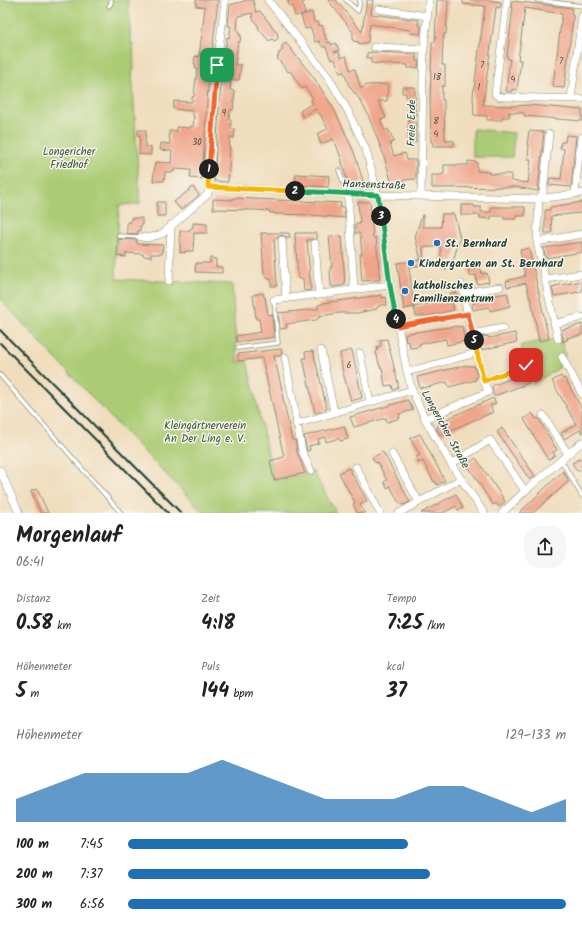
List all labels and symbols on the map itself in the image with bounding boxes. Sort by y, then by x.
pin [200,48,234,82]
house number: 7 [559,54,564,69]
house number: 7 [480,58,485,73]
house number: 18 [433,70,442,85]
house number: 4 [511,72,516,87]
house number: 1 [478,80,481,95]
street label: Freie Erde [403,99,421,147]
house number: 9 [222,106,227,121]
house number: 8 [433,114,439,129]
house number: 4 [434,127,439,142]
house number: 30 [192,135,202,150]
park label: Longericher Friedhof [43,143,97,174]
pin: 1 [199,159,219,179]
street label: Hansenstraße [342,175,406,195]
pin: 2 [285,181,305,201]
pin: 3 [371,206,391,226]
place label: St. Bernhard [445,235,508,253]
marker: St. Bernhard [432,238,442,248]
place label: Kindergarten an St. Bernhard [419,255,564,273]
marker: Kindergarten an St. Bernhard [406,258,416,268]
place label: katholisches Familienzentrum [413,277,494,308]
marker: katholisches Familienzentrum [400,286,410,296]
pin: 4 [386,309,406,329]
pin: 5 [464,330,484,350]
pin [509,348,543,382]
house number: 6 [346,358,352,373]
street label: Longericher Straße [416,387,474,472]
park label: Kleingärtnerverein An Der Ling e. V. [164,417,246,448]

